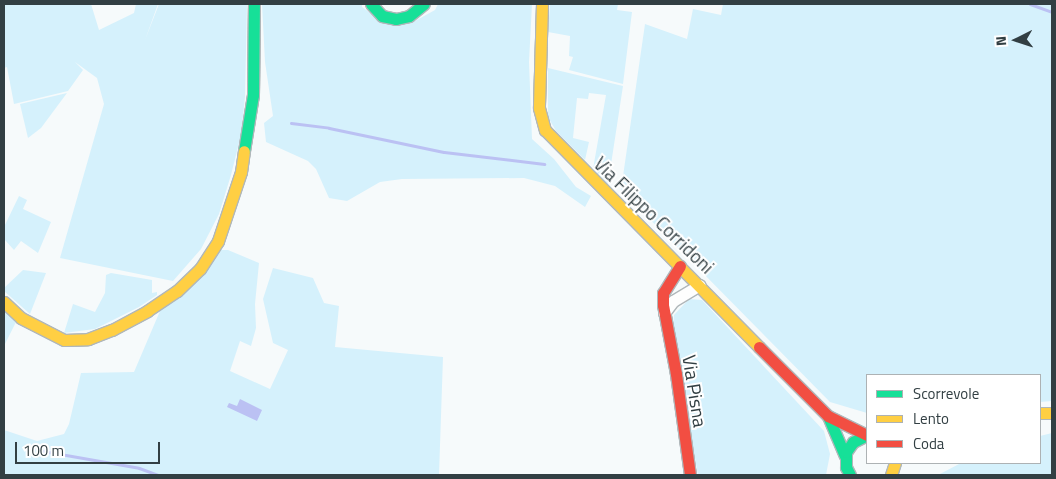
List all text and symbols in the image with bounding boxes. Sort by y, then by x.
north arrow [991,15,1041,65]
text: N [990,36,1011,47]
street label: Via Filippo Corridoni [589,152,719,278]
street label: Via Pisna [678,353,712,429]
legend [866,374,1041,464]
text: Scorrevole [913,382,979,405]
text: Lento [913,407,949,430]
scale bar [18,432,162,464]
text: Coda [913,432,944,455]
text: 100 m [23,439,64,462]

